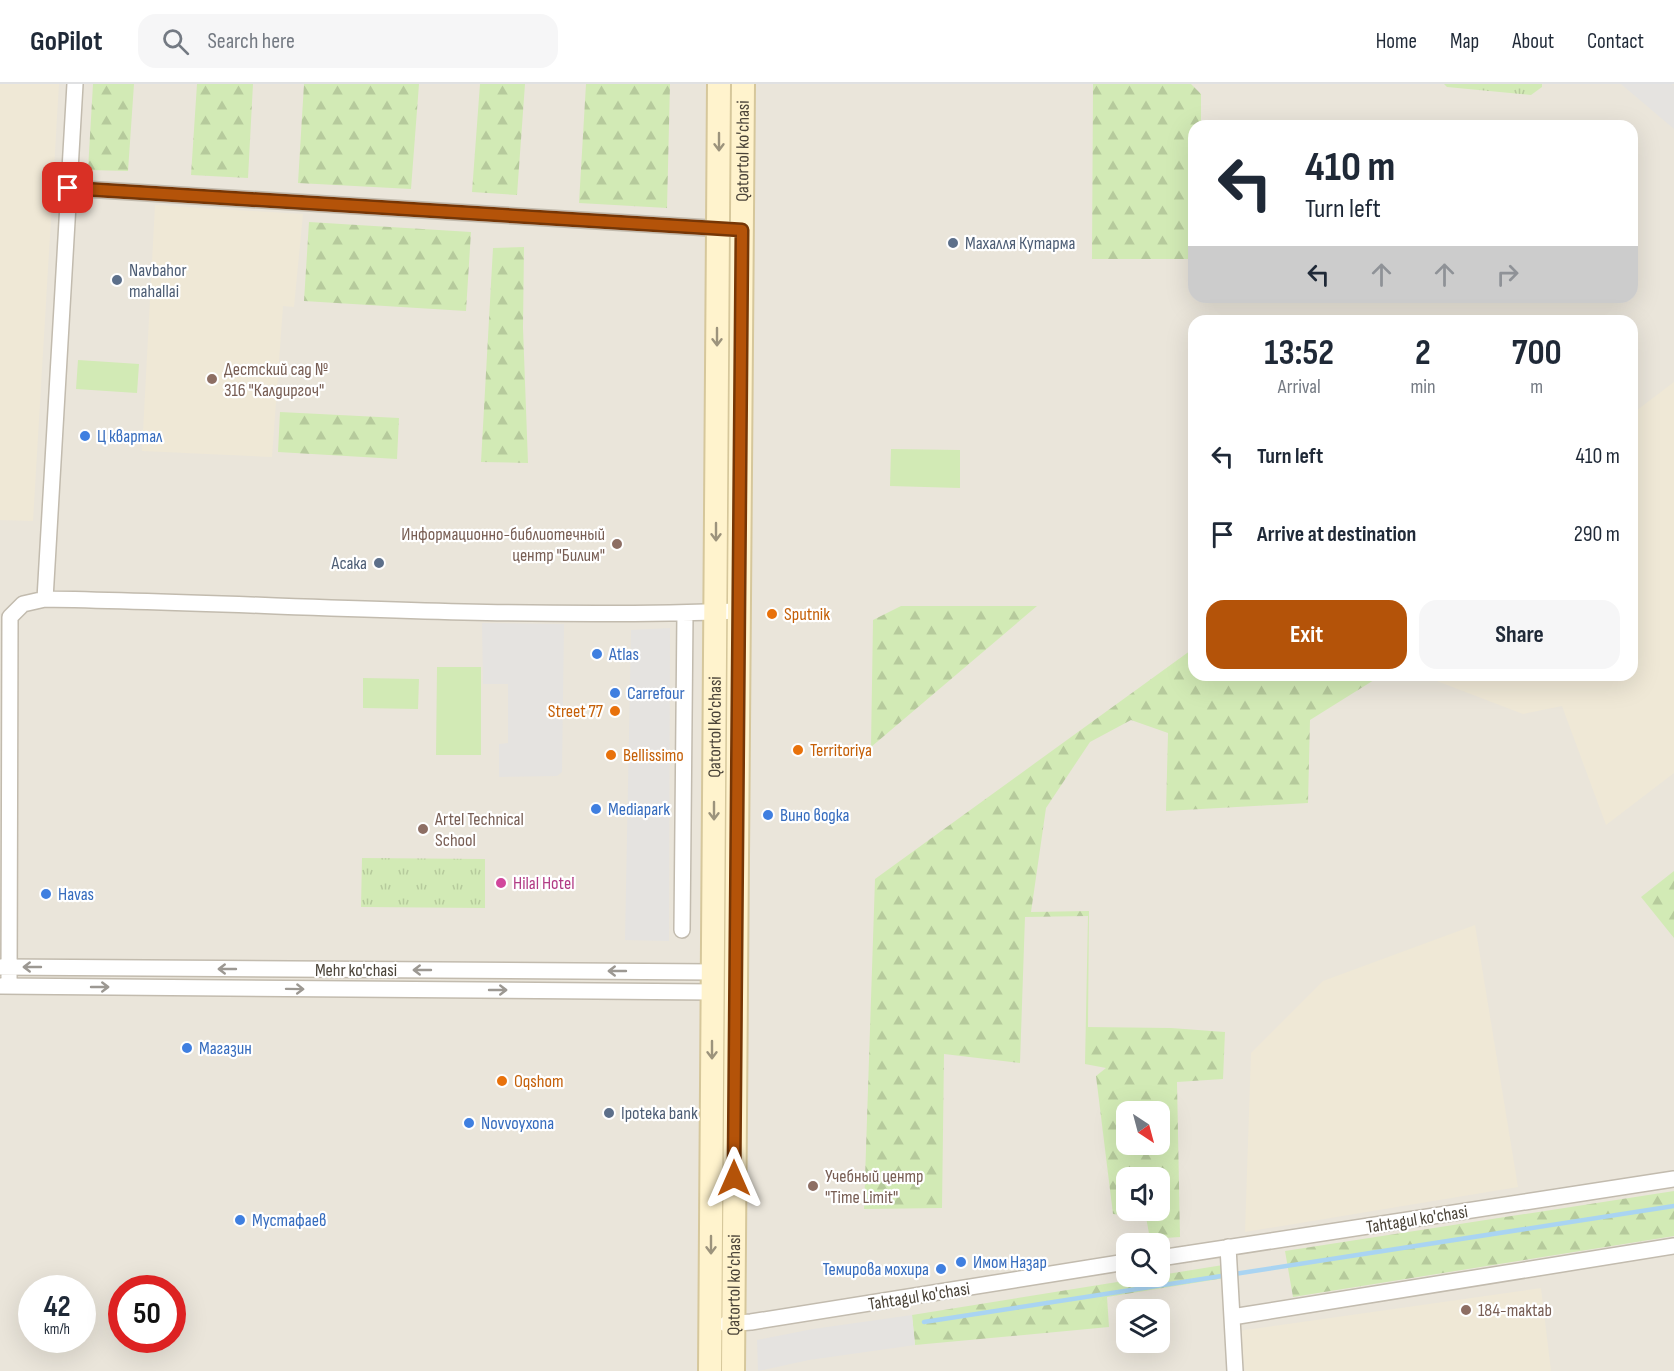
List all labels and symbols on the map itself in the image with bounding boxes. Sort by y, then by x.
street label: Qatortol ko'chasi [732,100,754,202]
one-way arrow [713,132,725,152]
pin [42,162,93,213]
place label: Махалля Кутарма [965,233,1075,254]
marker: Махалля Кутарма [946,236,960,250]
place label: Navbahor mahallai [129,260,187,302]
marker: Navbahor mahallai [110,273,124,287]
one-way arrow [712,327,723,347]
place label: Дестский сад № 316 "Калдиргоч" [224,359,328,401]
marker: Дестский сад № 316 "Калдиргоч" [205,372,219,386]
place label: Ц квартал [97,426,163,447]
marker: Ц квартал [78,429,92,443]
one-way arrow [710,522,722,542]
place label: Информационно-библиотечный центр "Билим" [401,524,605,566]
marker: Информационно-библиотечный центр "Билим" [610,537,624,551]
place label: Асака [331,553,367,574]
marker: Асака [372,556,386,570]
place label: Sputnik [784,604,830,625]
marker: Sputnik [765,607,779,621]
place label: Atlas [608,644,639,665]
marker: Atlas [590,647,604,661]
street label: Qatortol ko'chasi [704,676,726,778]
place label: Carrefour [627,683,685,704]
marker: Carrefour [608,686,622,700]
place label: Street 77 [548,701,604,722]
marker: Street 77 [608,704,622,718]
place label: Territoriya [810,740,872,761]
marker: Territoriya [791,743,805,757]
place label: Bellissimo [623,745,684,766]
marker: Bellissimo [604,748,618,762]
place label: Mediapark [608,799,670,820]
one-way arrow [708,801,720,821]
marker: Mediapark [589,802,603,816]
place label: Вино водка [780,805,850,826]
marker: Вино водка [761,808,775,822]
place label: Artel Technical School [434,809,524,851]
marker: Artel Technical School [416,822,430,836]
place label: Hilal Hotel [513,873,575,894]
marker: Hilal Hotel [494,876,508,890]
place label: Havas [58,884,94,905]
marker: Havas [39,887,53,901]
street label: Mehr ko'chasi [315,960,397,981]
one-way arrow [22,962,42,973]
one-way arrow [217,963,237,975]
one-way arrow [412,964,432,976]
one-way arrow [607,965,627,977]
one-way arrow [90,981,110,993]
one-way arrow [285,983,305,994]
one-way arrow [487,984,507,996]
place label: Магазин [199,1038,252,1059]
one-way arrow [707,1040,718,1060]
marker: Магазин [180,1041,194,1055]
place label: Oqshom [514,1071,564,1092]
marker: Oqshom [495,1074,509,1088]
north arrow [1116,1101,1170,1155]
place label: Ipoteka bank [621,1103,698,1124]
marker: Ipoteka bank [602,1106,616,1120]
place label: Novvoyxona [481,1113,554,1134]
marker: Novvoyxona [462,1116,476,1130]
position arrow [702,1146,766,1210]
place label: Учебный центр "Time Limit" [825,1166,924,1208]
marker: Учебный центр "Time Limit" [806,1179,820,1193]
street label: Tahtagul ko'chasi [1365,1201,1469,1238]
place label: Мустафаев [252,1210,326,1231]
marker: Мустафаев [233,1213,247,1227]
street label: Qatortol ko'chasi [723,1234,745,1336]
one-way arrow [705,1235,717,1255]
place label: Имом Назар [973,1252,1047,1273]
marker: Имом Назар [954,1255,968,1269]
place label: Темирова мохира [822,1259,929,1280]
marker: Темирова мохира [934,1262,948,1276]
speed limit sign: 50 [108,1275,186,1353]
street label: Tahtagul ko'chasi [867,1278,971,1315]
place label: 184-maktab [1478,1300,1552,1321]
marker: 184-maktab [1459,1303,1473,1317]

